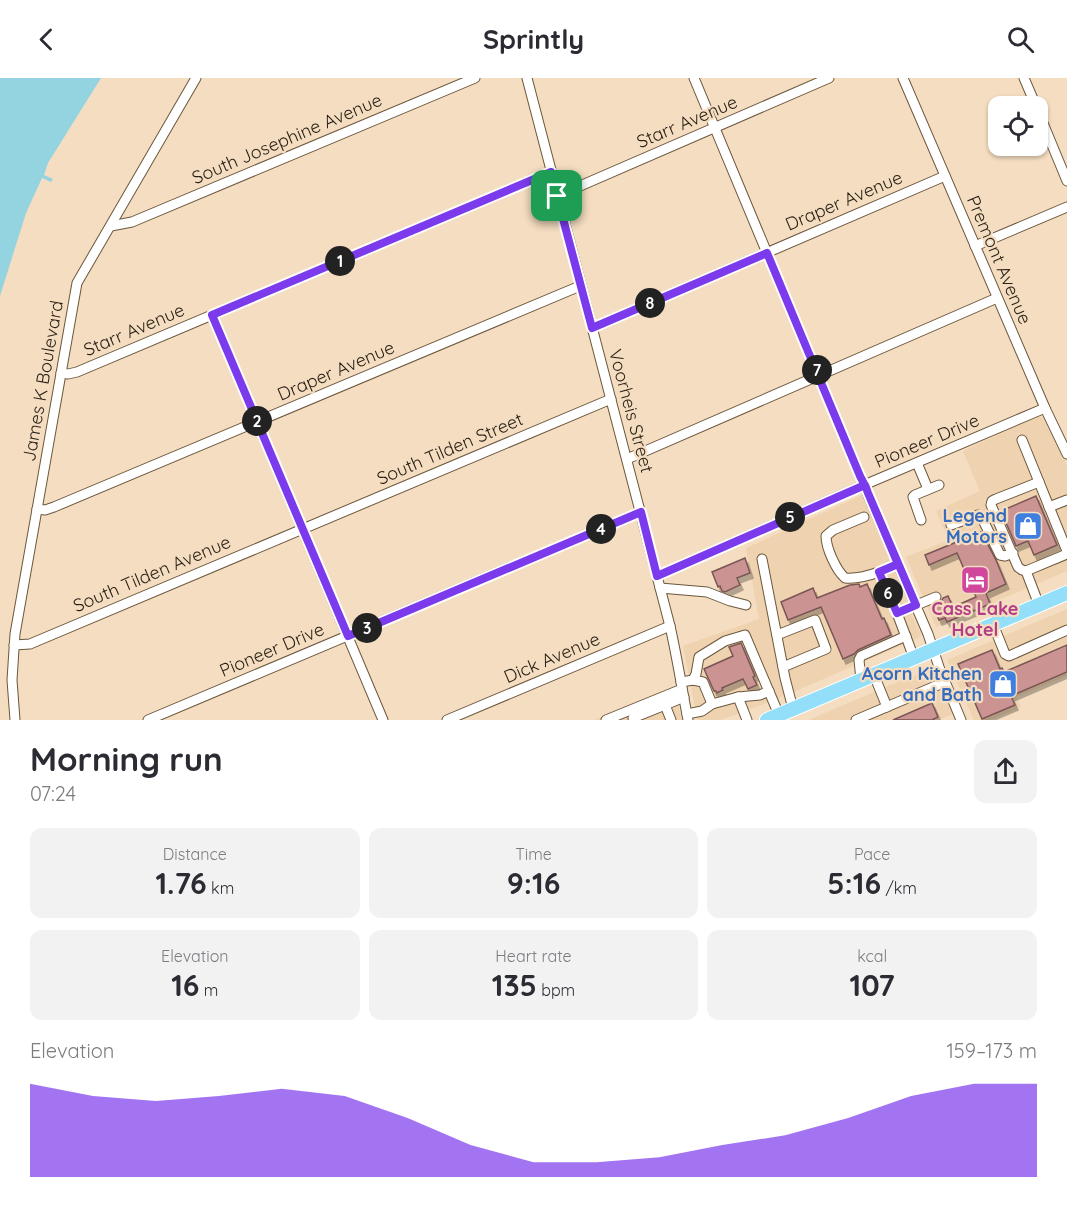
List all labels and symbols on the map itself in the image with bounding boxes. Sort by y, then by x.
street label: South Josephine Avenue [188,88,385,189]
street label: Starr Avenue [633,90,741,153]
street label: Draper Avenue [782,166,906,236]
pin [531,170,582,221]
street label: Premont Avenue [962,192,1037,328]
pin: 1 [325,246,355,276]
pin: 8 [635,288,665,318]
street label: Starr Avenue [80,298,188,361]
street label: James K Boulevard [17,299,68,463]
street label: Draper Avenue [274,336,398,406]
street label: Voorheis Street [604,347,659,475]
pin: 7 [802,355,832,385]
pin: 2 [242,406,272,436]
street label: South Tilden Street [373,407,526,490]
street label: Pioneer Drive [871,408,983,473]
pin: 5 [775,502,805,532]
place label: Legend Motors [943,504,1007,548]
shop icon: Legend Motors [1012,510,1044,542]
pin: 4 [586,514,616,544]
street label: South Tilden Avenue [69,530,234,617]
hotel icon: Cass Lake Hotel [959,564,991,596]
pin: 6 [873,578,903,608]
place label: Cass Lake Hotel [932,597,1018,641]
pin: 3 [352,613,382,643]
street label: Pioneer Drive [216,617,328,682]
street label: Dick Avenue [500,627,603,688]
place label: Acorn Kitchen and Bath [862,662,982,706]
shop icon: Acorn Kitchen and Bath [987,668,1019,700]

